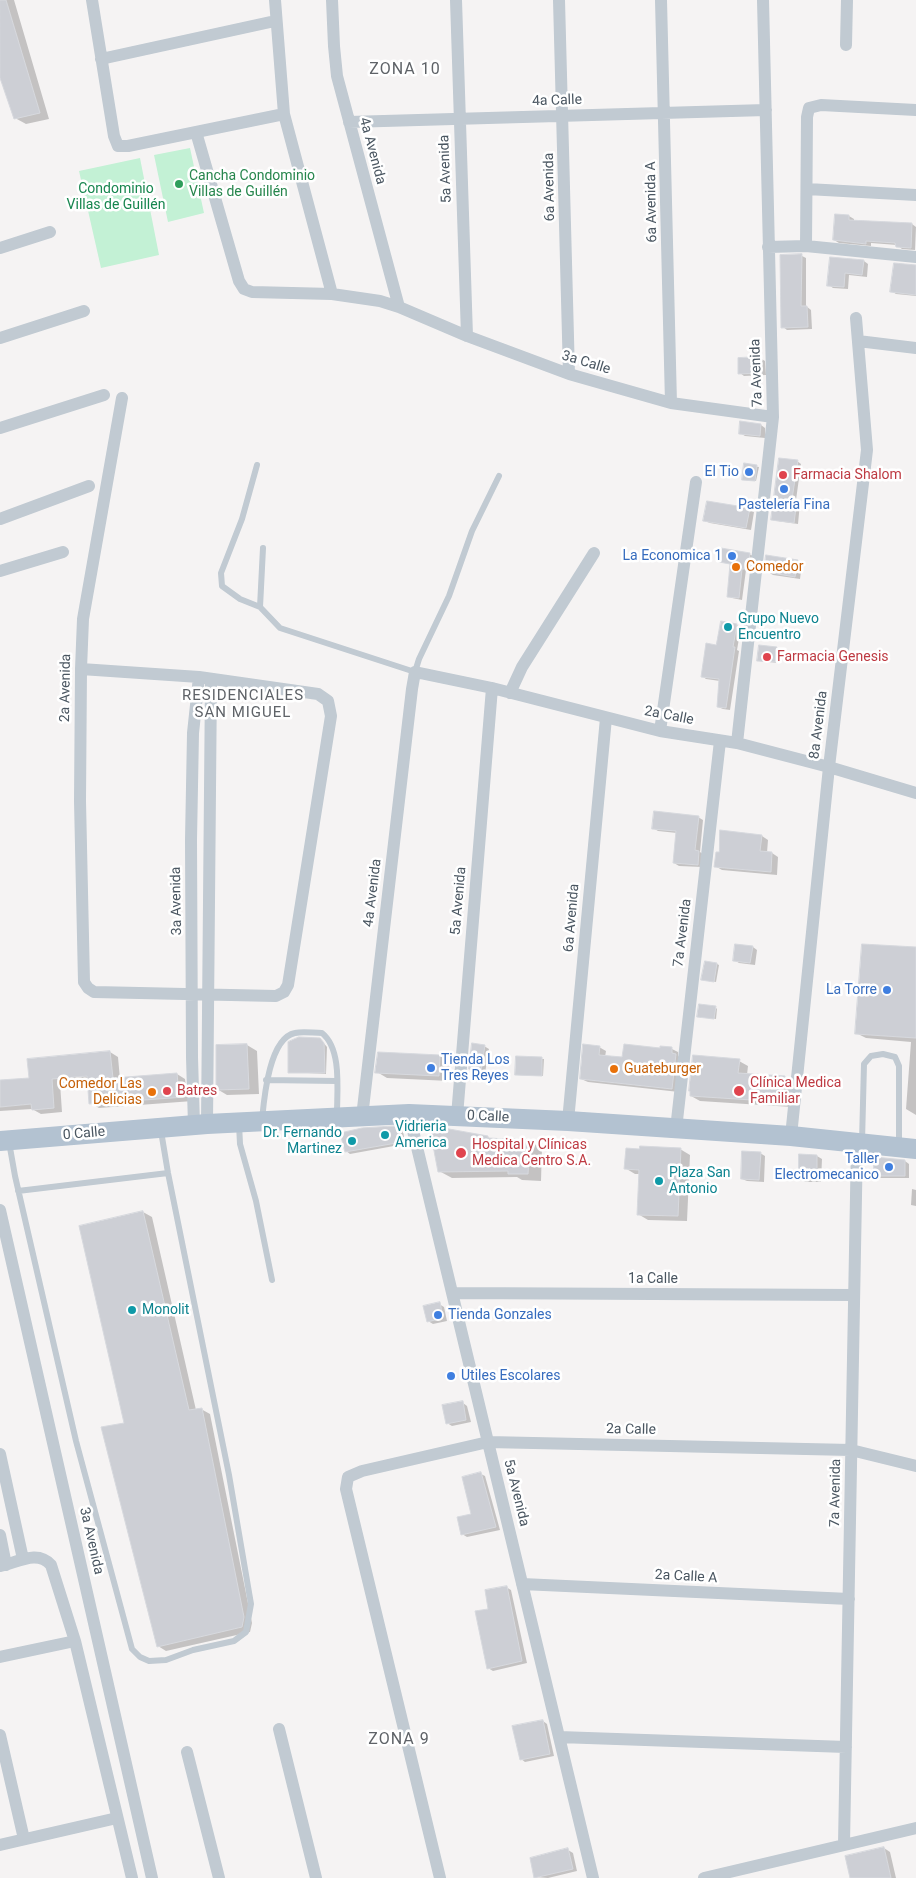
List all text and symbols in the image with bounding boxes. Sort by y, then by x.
district label: ZONA 10 [368,60,442,80]
street label: 4a Calle [532,92,582,110]
street label: 4a Avenida [355,116,389,186]
street label: 5a Avenida [436,134,456,204]
street label: 6a Avenida [541,153,559,221]
street label: 6a Avenida A [643,161,661,243]
place label: Cancha Condominio Villas de Guillén [189,168,315,200]
marker: Cancha Condominio Villas de Guillén [173,178,185,190]
park label: Condominio Villas de Guillén [67,181,165,213]
street label: 7a Avenida [747,338,767,408]
street label: 3a Calle [560,348,612,378]
place label: El Tio [704,464,739,480]
marker: El Tio [743,466,755,478]
place label: Farmacia Shalom [793,467,902,483]
marker: Farmacia Shalom [777,469,789,481]
marker: Pastelería Fina [778,483,790,495]
place label: Pastelería Fina [738,497,830,513]
place label: La Economica 1 [623,548,722,564]
marker: La Economica 1 [726,550,738,562]
place label: Comedor [746,559,803,575]
marker: Comedor [730,561,742,573]
place label: Grupo Nuevo Encuentro [738,611,819,644]
marker: Grupo Nuevo Encuentro [722,621,734,633]
place label: Farmacia Genesis [777,649,889,665]
marker: Farmacia Genesis [761,651,773,663]
street label: 2a Avenida [57,654,75,722]
district label: RESIDENCIALES SAN MIGUEL [180,687,306,722]
street label: 8a Avenida [806,690,832,760]
street label: 2a Calle [643,703,695,729]
street label: 4a Avenida [360,858,386,928]
street label: 5a Avenida [448,866,470,936]
street label: 3a Avenida [168,867,186,935]
street label: 6a Avenida [561,883,583,953]
street label: 7a Avenida [670,898,696,968]
place label: La Torre [826,982,877,998]
marker: La Torre [881,984,893,996]
place label: Tienda Los Tres Reyes [441,1052,510,1084]
place label: Guateburger [624,1061,701,1077]
marker: Tienda Los Tres Reyes [425,1062,437,1074]
marker: Guateburger [608,1063,620,1075]
place label: Clínica Medica Familiar [750,1075,841,1108]
place label: Comedor Las Delicias [59,1076,142,1108]
place label: Batres [177,1083,217,1099]
marker: Clínica Medica Familiar [732,1084,746,1098]
marker: Batres [161,1085,173,1097]
marker: Comedor Las Delicias [146,1086,158,1098]
street label: 0 Calle [466,1108,510,1126]
place label: Vidrieria America [395,1119,447,1152]
street label: 0 Calle [62,1124,106,1144]
place label: Dr. Fernando Martinez [263,1125,342,1158]
marker: Vidrieria America [379,1129,391,1141]
marker: Dr. Fernando Martinez [346,1135,358,1147]
place label: Hospital y Clínicas Medica Centro S.A. [472,1137,591,1170]
marker: Hospital y Clínicas Medica Centro S.A. [454,1146,468,1160]
place label: Taller Electromecanico [775,1151,879,1184]
marker: Taller Electromecanico [883,1161,895,1173]
place label: Plaza San Antonio [669,1165,731,1198]
marker: Plaza San Antonio [653,1175,665,1187]
street label: 1a Calle [628,1271,678,1287]
place label: Monolit [142,1302,189,1318]
marker: Monolit [126,1304,138,1316]
place label: Tienda Gonzales [448,1307,552,1323]
marker: Tienda Gonzales [432,1309,444,1321]
place label: Utiles Escolares [461,1368,560,1384]
marker: Utiles Escolares [445,1370,457,1382]
street label: 2a Calle [606,1421,656,1439]
street label: 5a Avenida [500,1458,532,1528]
street label: 7a Avenida [827,1459,845,1527]
street label: 3a Avenida [75,1506,107,1576]
street label: 2a Calle A [654,1567,718,1587]
district label: ZONA 9 [368,1730,430,1750]

